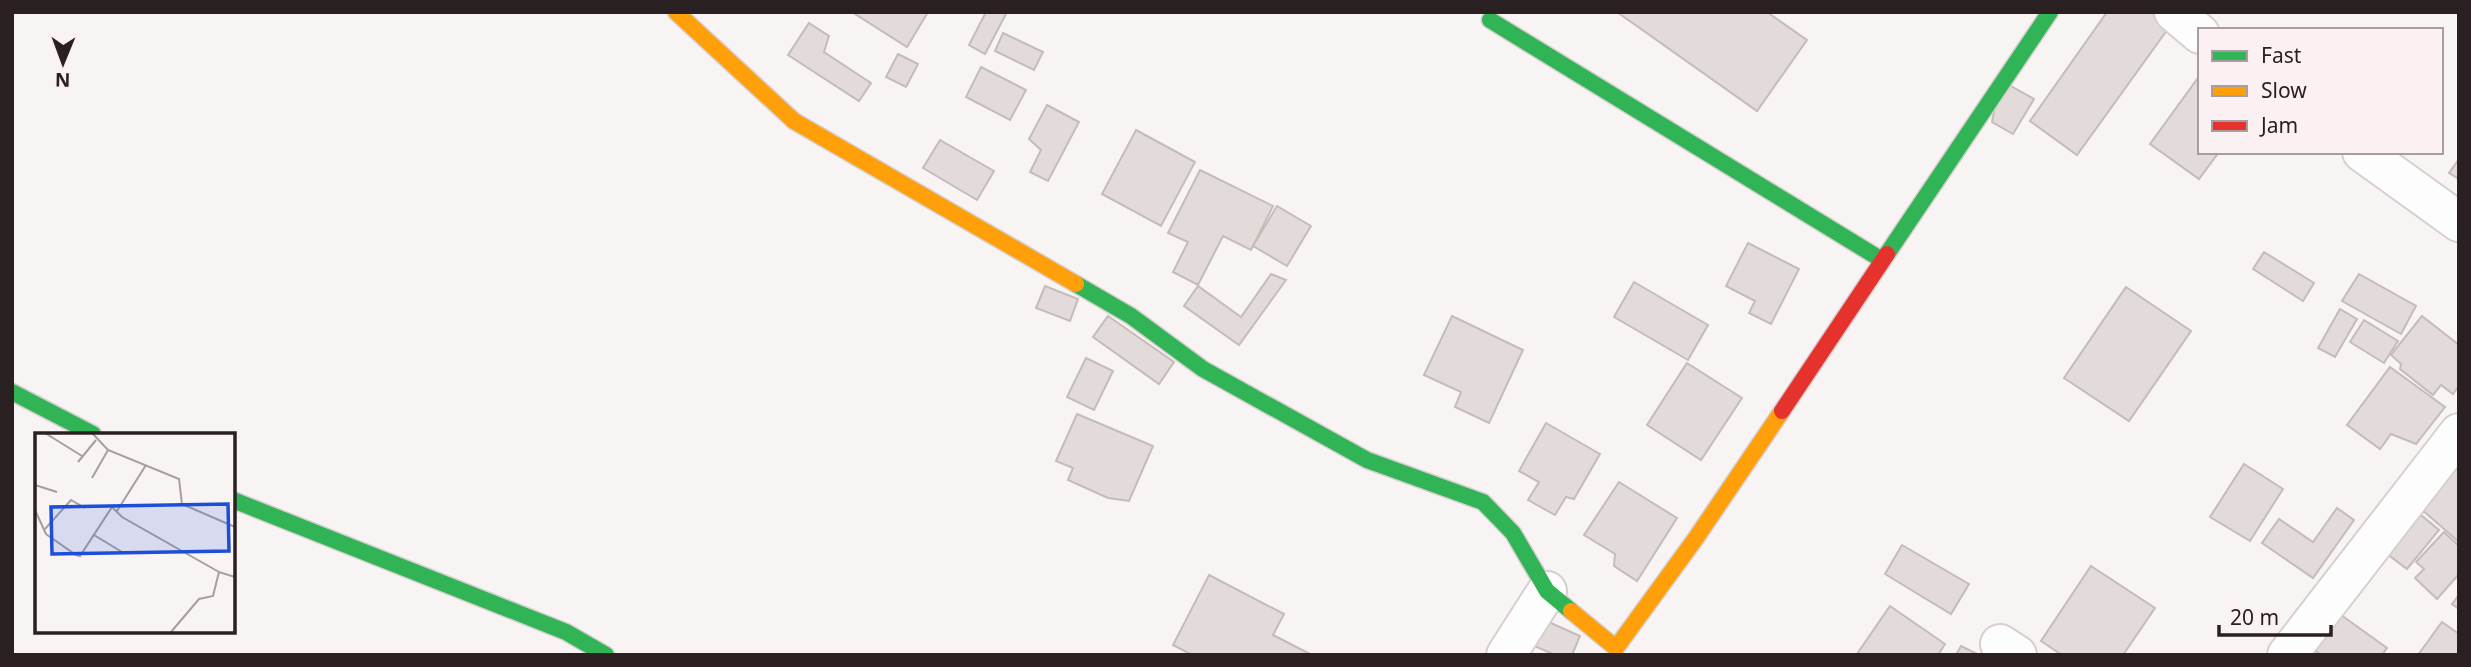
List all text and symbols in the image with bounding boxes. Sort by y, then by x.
north arrow [28,28,98,98]
legend [2198,28,2443,154]
text: Fast [2261,41,2302,69]
text: N [55,67,71,93]
text: Slow [2261,76,2307,104]
text: Jam [2259,111,2298,139]
inset map [35,433,234,632]
scale bar [2219,594,2331,638]
text: 20 m [2230,603,2279,631]

